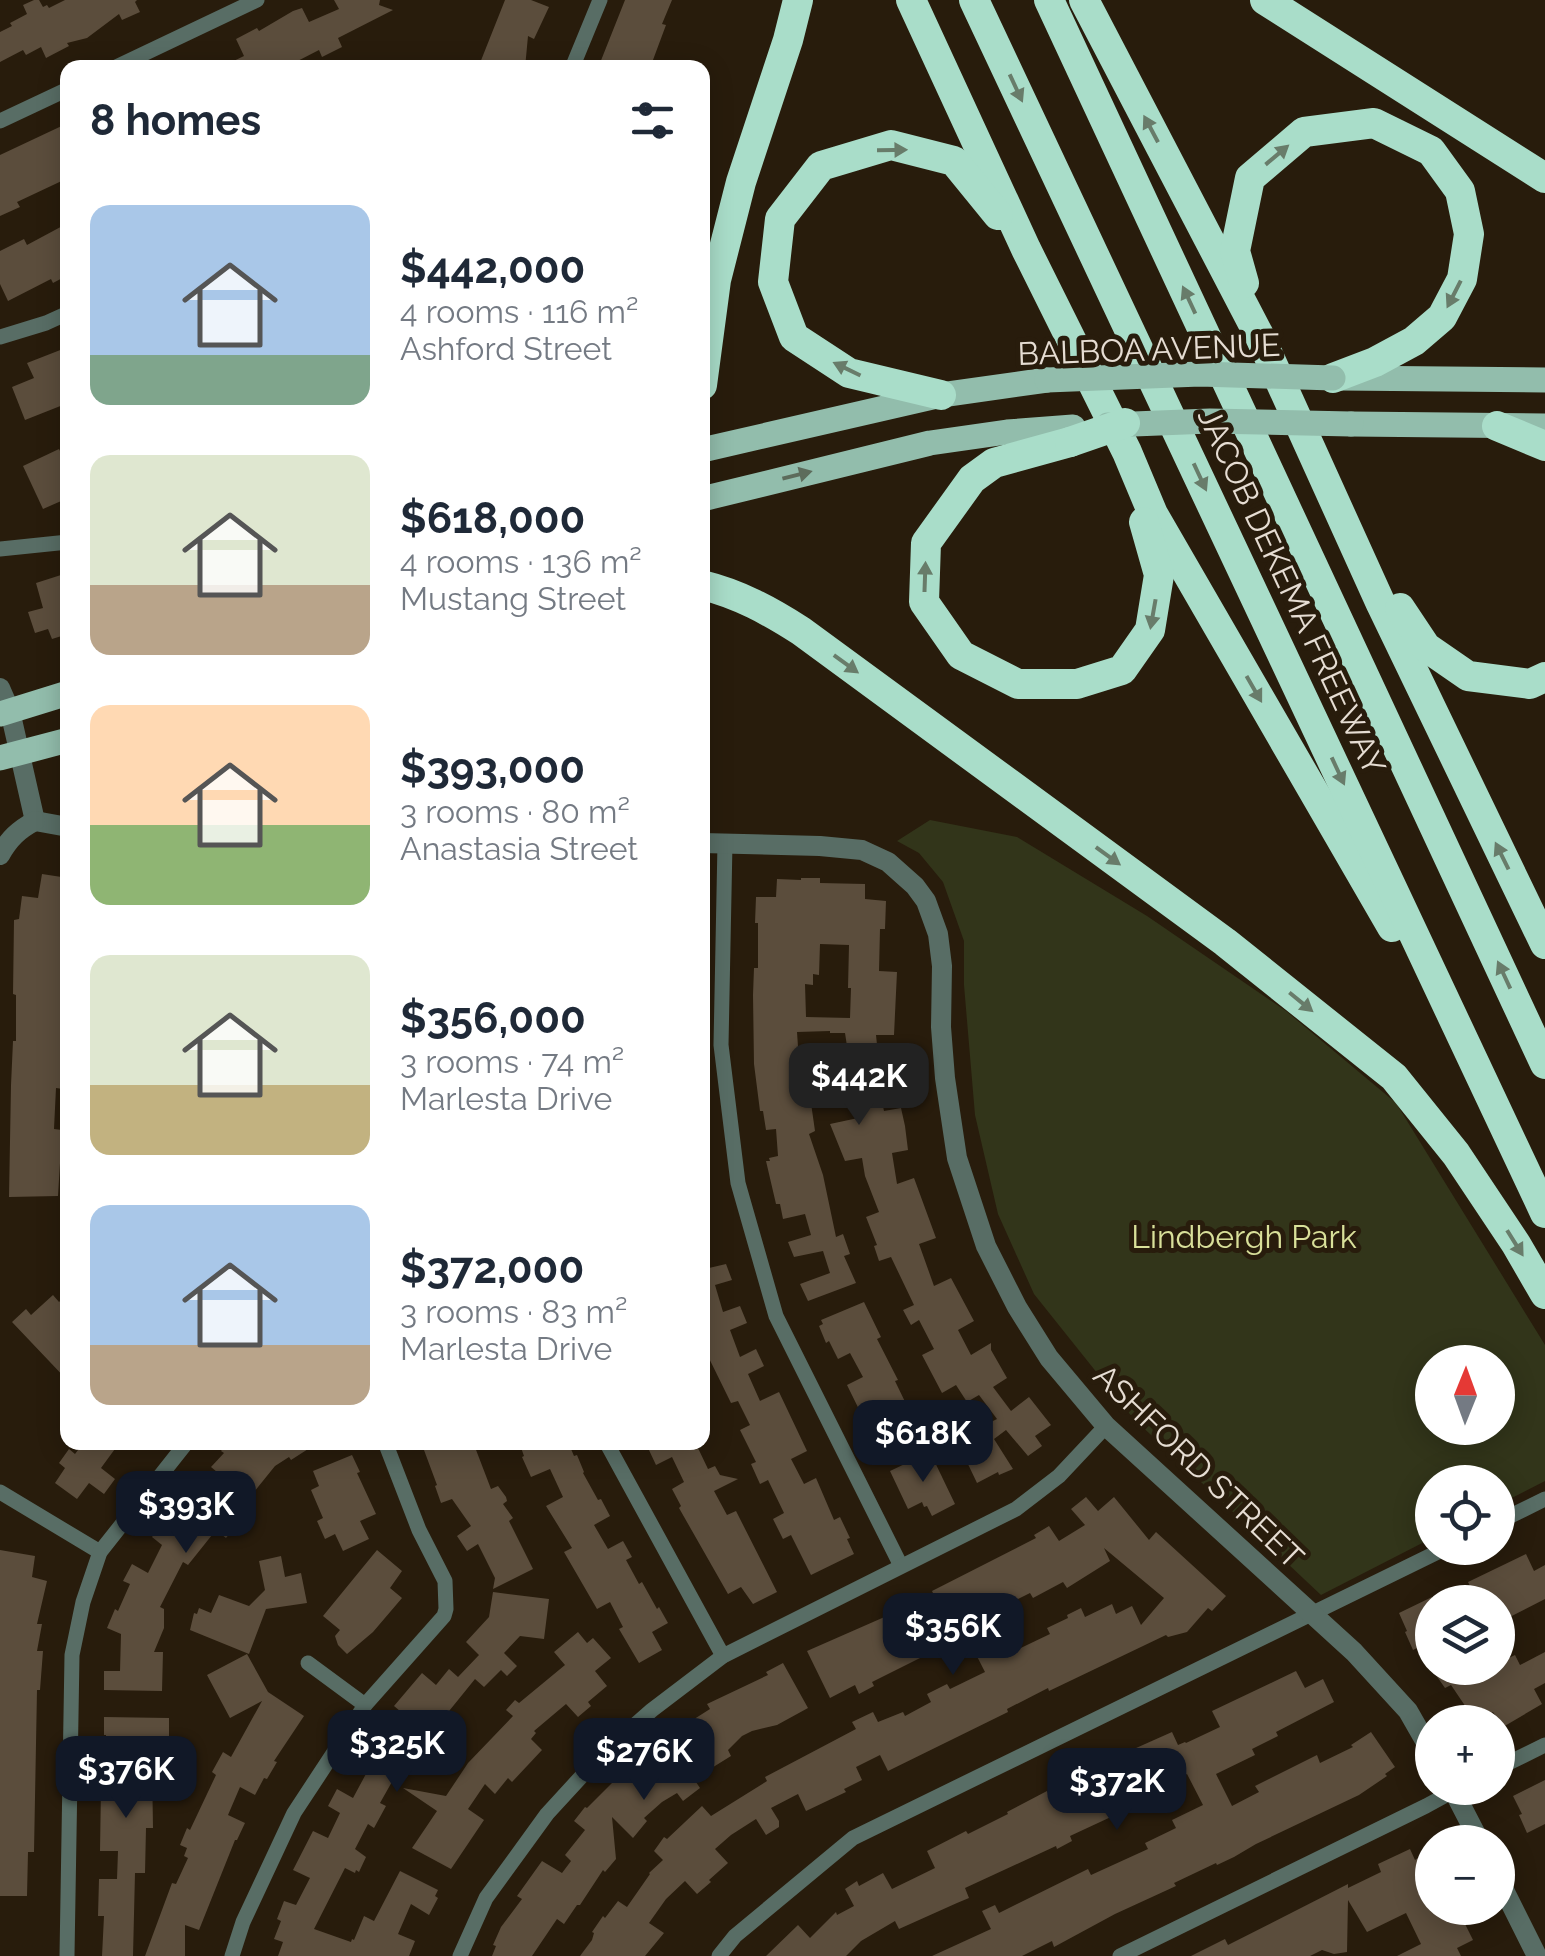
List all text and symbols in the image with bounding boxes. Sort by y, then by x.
one-way arrow [1008,74,1025,103]
icon: filters [625,93,680,148]
text: 8 homes [90,96,261,145]
one-way arrow [1143,114,1160,143]
one-way arrow [877,142,908,158]
one-way arrow [1264,144,1289,166]
text: $442,000 [400,244,585,293]
icon: home [170,245,290,365]
one-way arrow [1446,279,1463,308]
one-way arrow [1180,285,1197,314]
text: 4 rooms · 116 m² [400,293,638,330]
street label: BALBOA AVENUE [1017,326,1281,372]
text: Ashford Street [400,330,612,367]
one-way arrow [833,361,862,378]
street label: JACOB DEKEMA FREEWAY [1191,402,1393,780]
one-way arrow [1192,462,1208,492]
one-way arrow [782,467,813,482]
text: $618,000 [400,494,585,543]
icon: home [170,495,290,615]
text: 4 rooms · 136 m² [400,543,642,580]
one-way arrow [917,561,933,593]
text: Mustang Street [400,580,626,617]
one-way arrow [1144,599,1160,630]
one-way arrow [833,654,859,674]
one-way arrow [1245,675,1263,703]
text: $393,000 [400,744,585,793]
icon: home [170,745,290,865]
one-way arrow [1330,756,1346,786]
text: 3 rooms · 80 m² [400,793,630,830]
text: Anastasia Street [400,830,638,867]
one-way arrow [1494,841,1511,870]
one-way arrow [1095,846,1122,865]
one-way arrow [1495,960,1512,989]
one-way arrow [1289,991,1314,1012]
text: $356,000 [400,994,586,1043]
icon: home [170,995,290,1115]
text: 3 rooms · 74 m² [400,1043,624,1080]
pin: $442K [789,1043,929,1128]
text: $442K [811,1057,907,1094]
text: Marlesta Drive [400,1080,612,1117]
park label: Lindbergh Park [1131,1218,1357,1255]
one-way arrow [1505,1230,1524,1257]
text: $372,000 [400,1244,584,1293]
icon: home [170,1245,290,1365]
text: 3 rooms · 83 m² [400,1293,627,1330]
text: Marlesta Drive [400,1330,612,1367]
north arrow [1415,1345,1515,1445]
map controls [1415,1345,1515,1925]
street label: ASHFORD STREET [1087,1356,1311,1576]
pin: $618K [853,1400,993,1485]
text: $618K [875,1414,971,1451]
button: locate [1415,1465,1515,1565]
pin: $393K [116,1471,256,1556]
text: $393K [138,1485,234,1522]
button: layers [1415,1585,1515,1685]
pin: $356K [883,1593,1023,1678]
text: $356K [905,1607,1001,1644]
button: + [1415,1705,1515,1805]
pin: $325K [327,1710,467,1795]
pin: $276K [574,1718,714,1803]
text: $325K [349,1724,445,1761]
text: $276K [595,1732,693,1769]
pin: $376K [56,1736,196,1821]
pin: $372K [1047,1748,1187,1833]
text: $376K [78,1750,174,1787]
text: $372K [1069,1762,1165,1799]
button: − [1415,1825,1515,1925]

